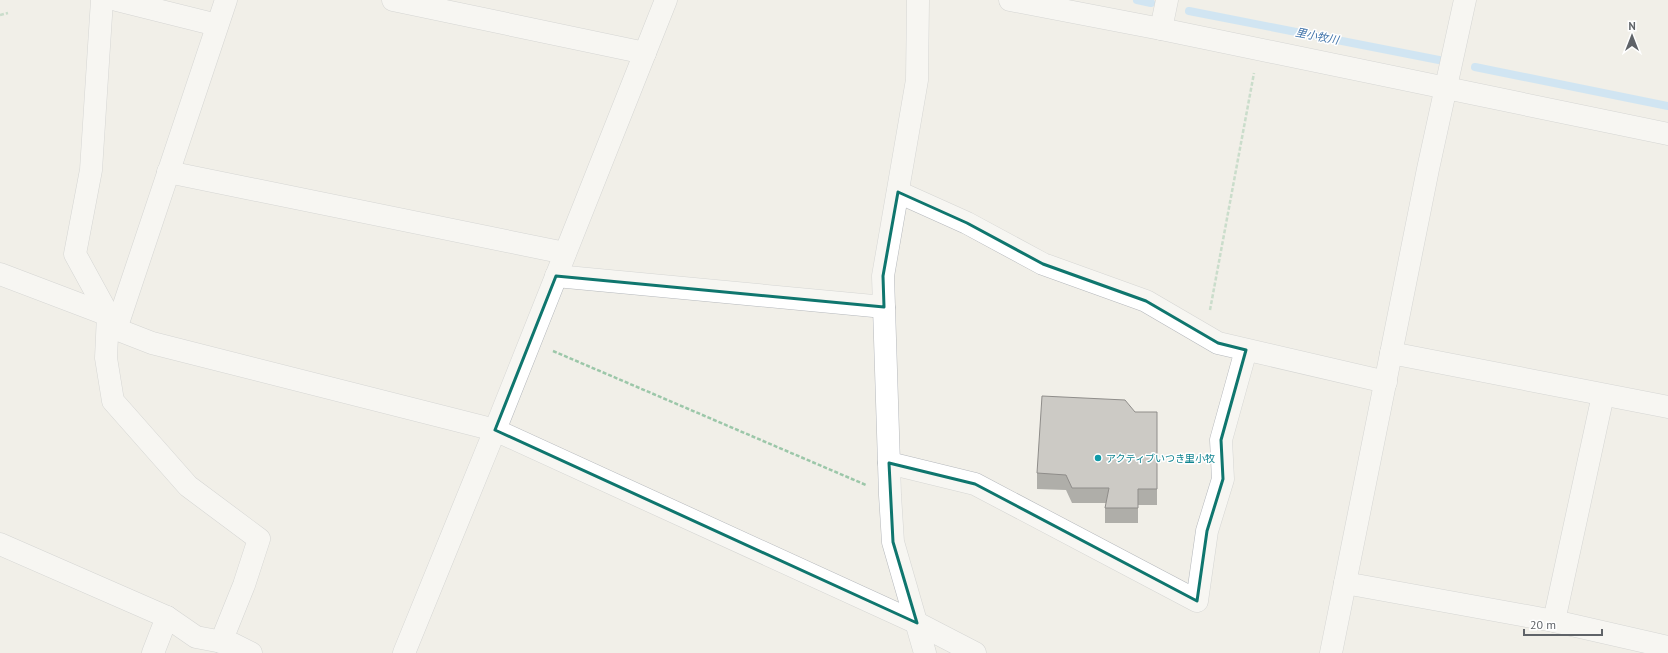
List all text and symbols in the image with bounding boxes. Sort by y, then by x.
north arrow [1612,16,1652,56]
text: N [1628,19,1636,33]
water label: 里小牧川 [1294,25,1341,47]
place label: アクティブいつき里小牧 [1106,452,1215,465]
marker: アクティブいつき里小牧 [1093,453,1103,463]
scale bar [1524,611,1602,637]
text: 20 m [1530,617,1556,632]

